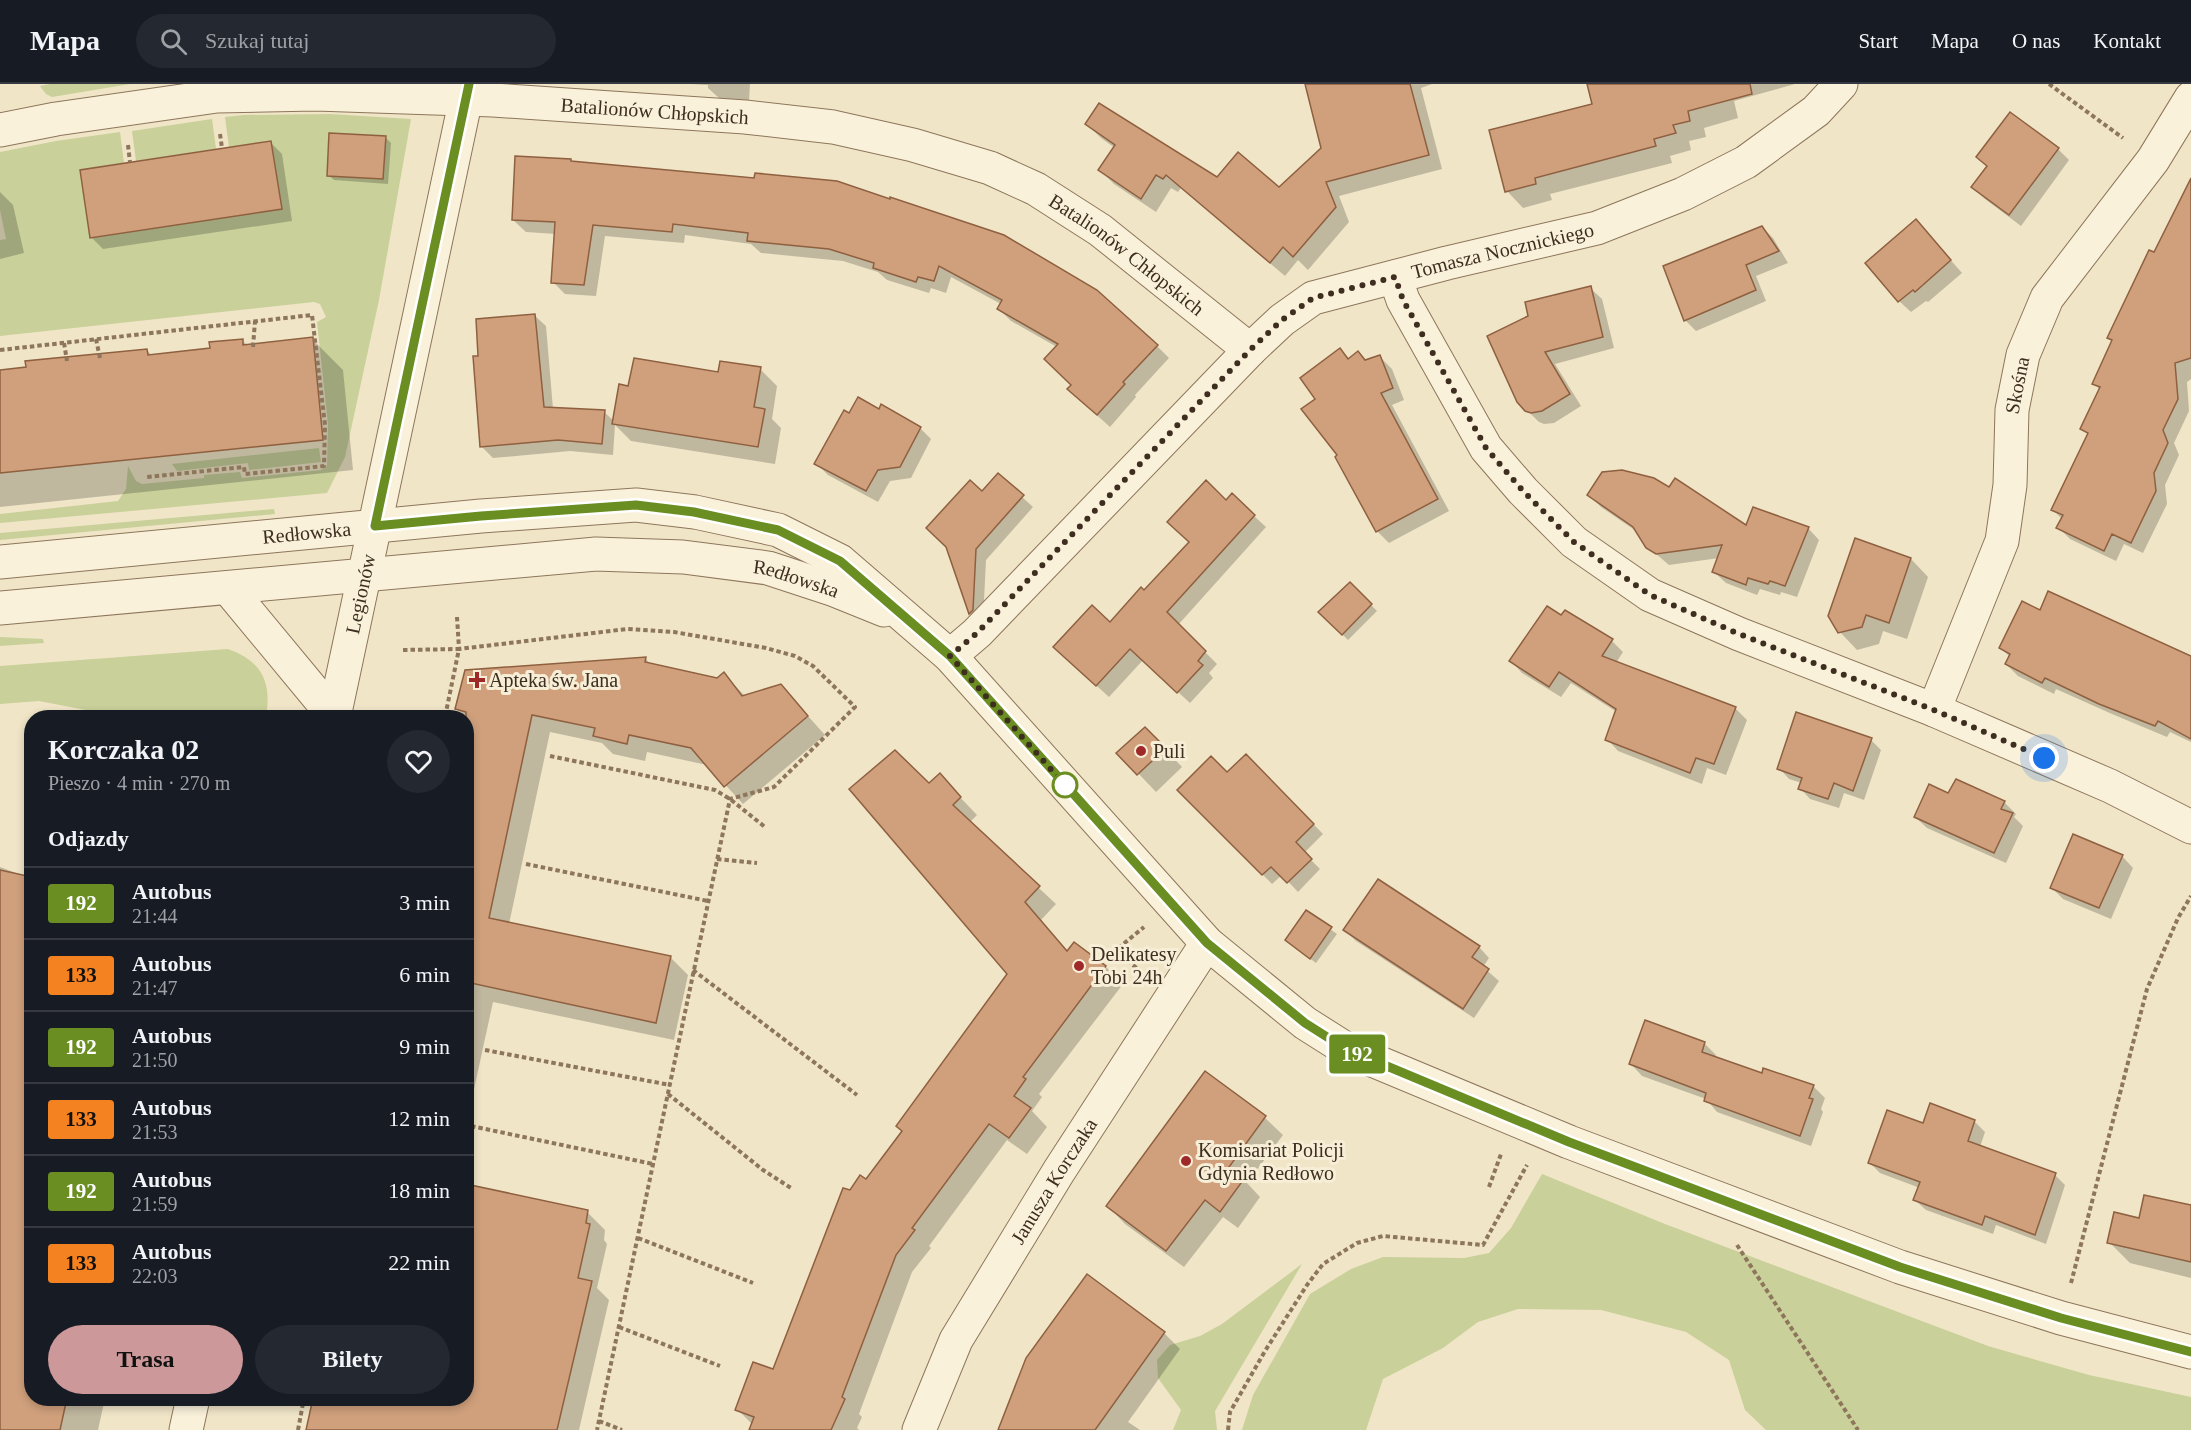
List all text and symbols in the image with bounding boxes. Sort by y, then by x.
search box [136,14,556,68]
text: Mapa [30,25,100,56]
icon: search [157,25,190,58]
text: Szukaj tutaj [205,28,309,53]
text: Start [1858,29,1898,53]
text: Mapa [1931,29,1979,53]
text: O nas [2012,29,2060,53]
text: Kontakt [2093,29,2161,53]
street label: Batalionów Chłopskich [560,94,750,128]
street label: Batalionów Chłopskich [1045,189,1209,320]
street label: Tomasza Nocznickiego [1409,218,1596,283]
street label: Skośna [2000,355,2033,416]
street label: Redłowska [261,517,352,548]
street label: Legionów [341,551,380,636]
street label: Redłowska [752,555,843,602]
place label: Apteka św. Jana [489,669,618,692]
marker: Apteka św. Jana [470,673,484,687]
button: heart [387,730,450,793]
text: Korczaka 02 [48,734,199,765]
place label: Puli [1153,740,1186,762]
your location [2029,743,2059,773]
marker: Puli [1134,744,1148,758]
text: Pieszo · 4 min · 270 m [48,772,230,794]
unlabelled marker [1052,772,1078,798]
text: Odjazdy [48,826,129,851]
text: Autobus [132,879,211,904]
text: 3 min [399,890,450,915]
text: 192 [65,891,97,915]
text: 21:44 [132,905,178,927]
place label: Delikatesy Tobi 24h [1091,943,1177,988]
text: Autobus [132,951,211,976]
marker: Delikatesy Tobi 24h [1072,959,1086,973]
text: 6 min [399,962,450,987]
text: 133 [65,963,97,987]
text: 21:47 [132,977,178,999]
text: Autobus [132,1023,211,1048]
text: 9 min [399,1034,450,1059]
line badge: 192 [1322,1034,1392,1074]
text: 192 [65,1035,97,1059]
text: 192 [1341,1042,1373,1066]
text: 21:50 [132,1049,178,1071]
text: Autobus [132,1095,211,1120]
text: 12 min [388,1106,450,1131]
text: 133 [65,1107,97,1131]
street label: Janusza Korczaka [1006,1114,1101,1248]
text: 21:53 [132,1121,178,1143]
place label: Komisariat Policji Gdynia Redłowo [1198,1139,1345,1185]
marker: Komisariat Policji Gdynia Redłowo [1179,1154,1193,1168]
text: Autobus [132,1167,211,1192]
text: 18 min [388,1178,450,1203]
text: 192 [65,1179,97,1203]
text: 21:59 [132,1193,178,1215]
text: Autobus [132,1239,211,1264]
text: 22 min [388,1250,450,1275]
text: 133 [65,1251,97,1275]
text: 22:03 [132,1265,178,1287]
button: Trasa [48,1325,243,1394]
button: Bilety [255,1325,450,1394]

